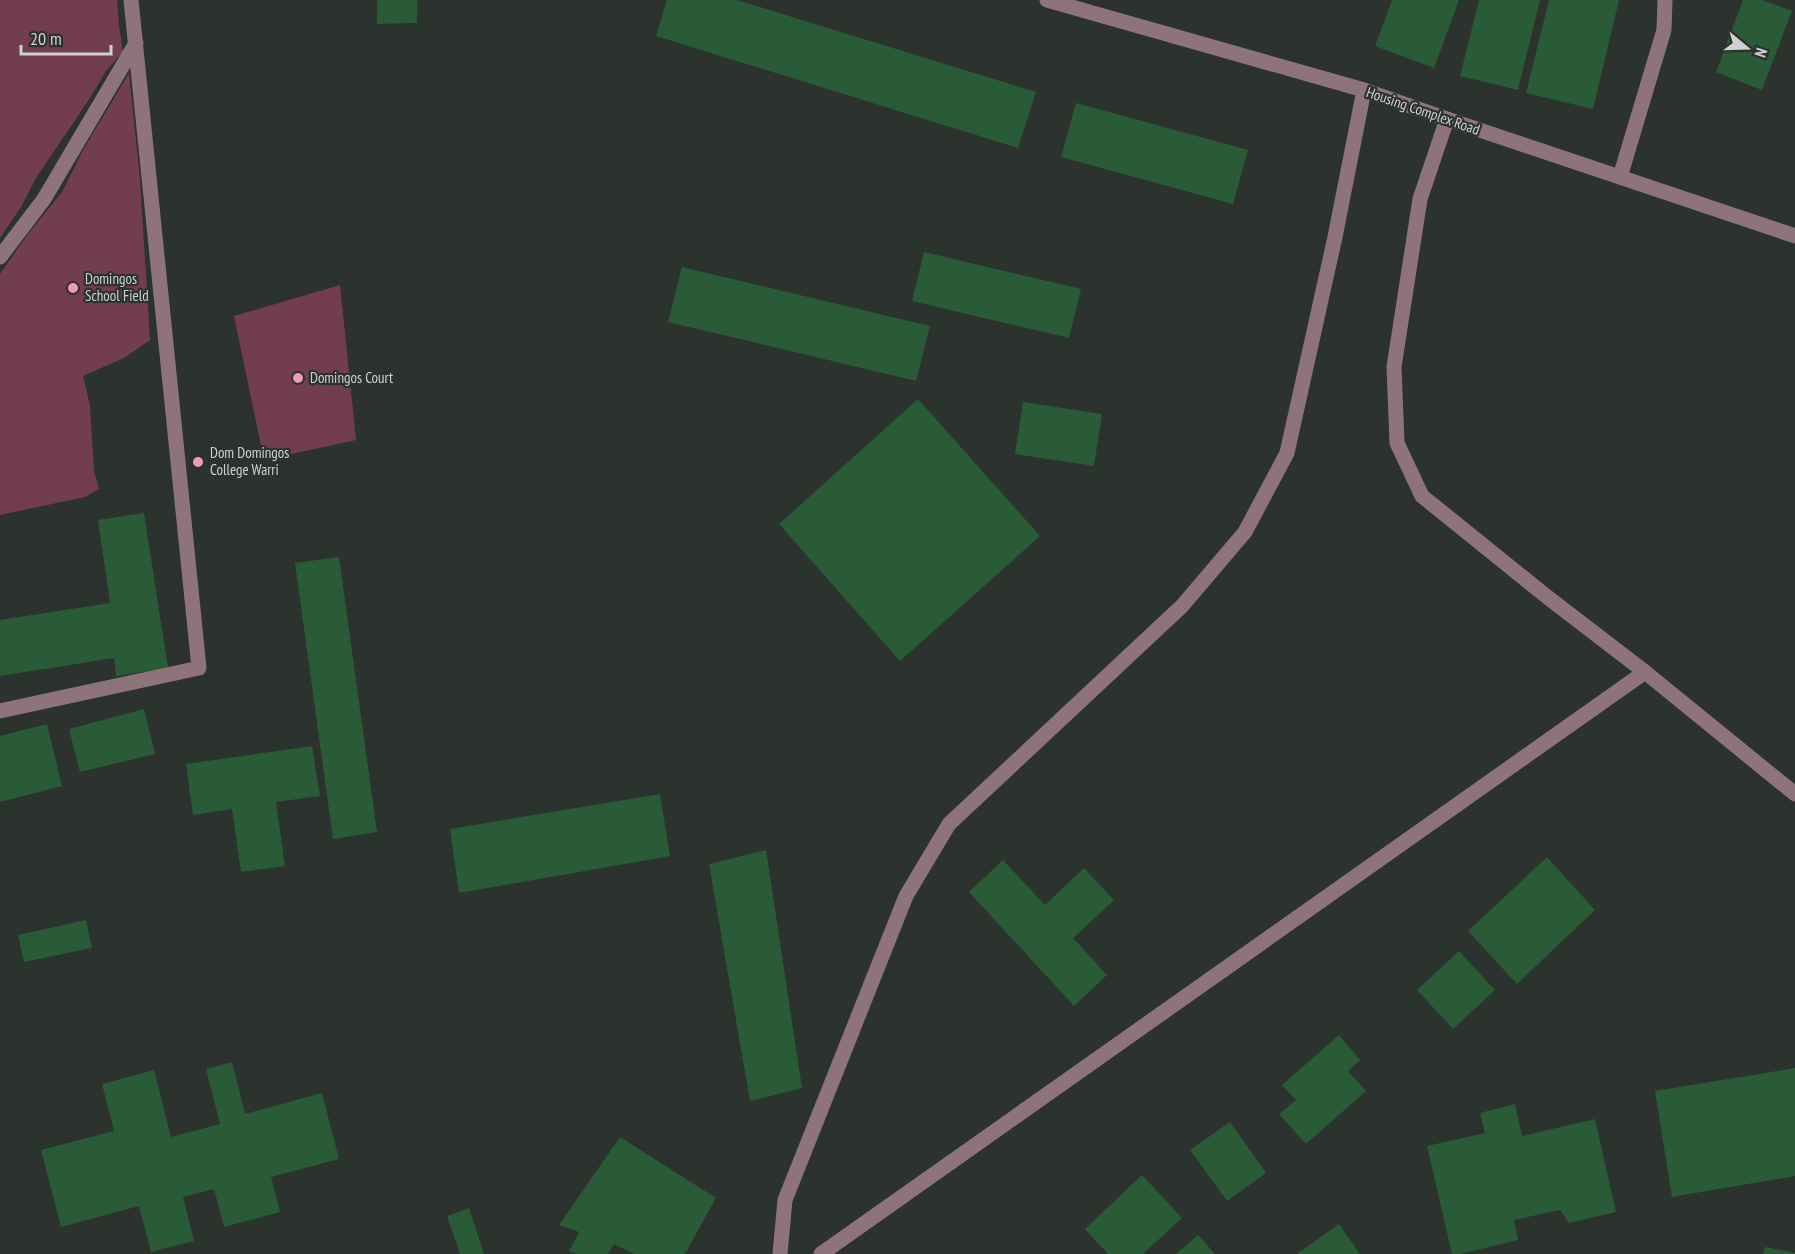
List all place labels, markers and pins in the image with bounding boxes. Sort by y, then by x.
place label: Domingos School Field [85,269,149,305]
marker: Domingos School Field [66,281,80,295]
place label: Domingos Court [310,368,393,387]
marker: Domingos Court [291,371,305,385]
place label: Dom Domingos College Warri [210,443,289,479]
marker: Dom Domingos College Warri [191,455,205,469]

